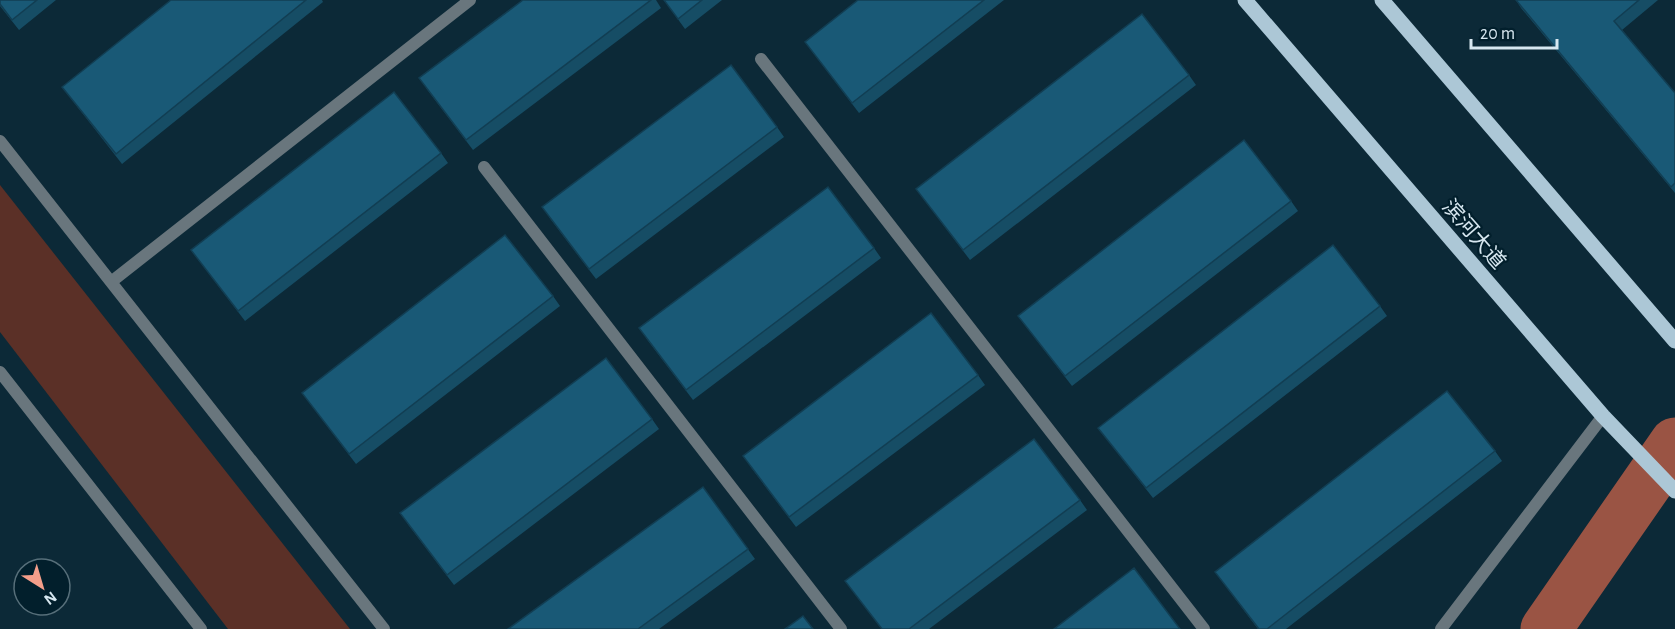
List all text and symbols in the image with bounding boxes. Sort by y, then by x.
scale bar [1471,12,1556,50]
text: 20 m [1480,25,1515,43]
street label: 滨河大道 [1438,195,1510,273]
north arrow [12,557,72,617]
text: N [41,588,60,608]

